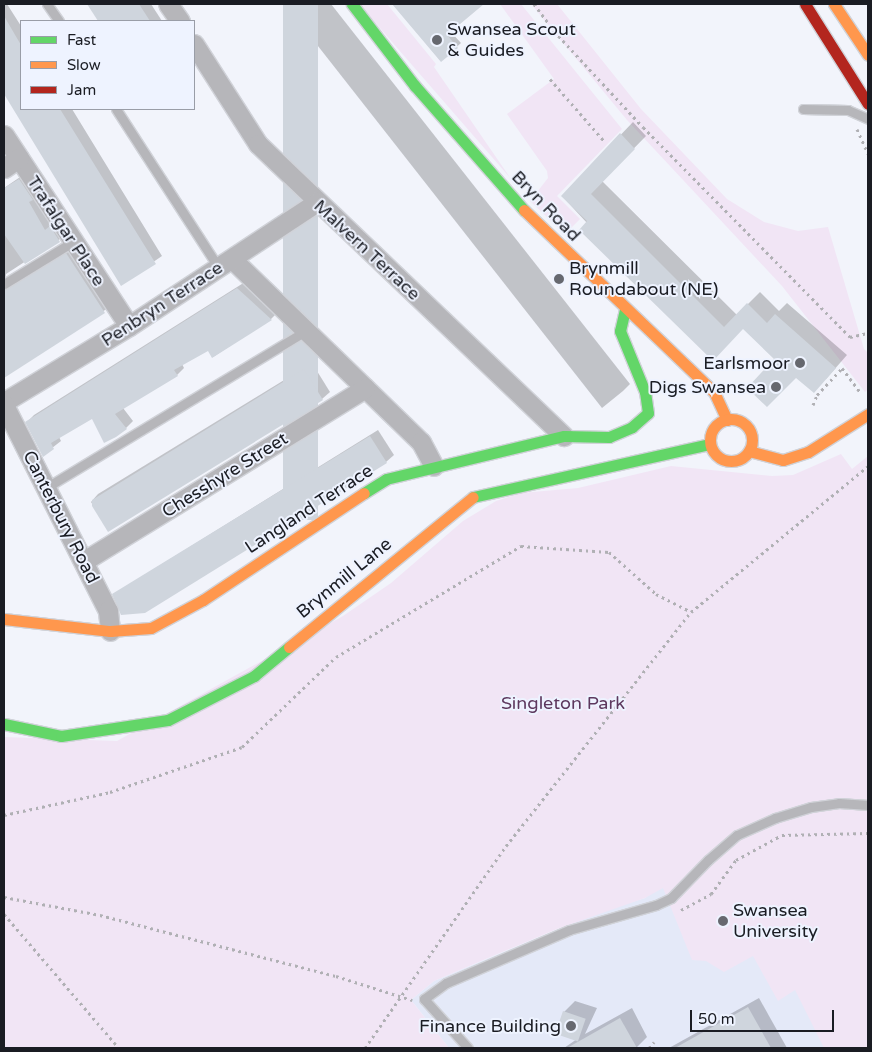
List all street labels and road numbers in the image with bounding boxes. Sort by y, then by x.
street label: Bryn Road [507,166,585,246]
street label: Trafalgar Place [22,172,110,290]
street label: Malvern Terrace [309,195,425,305]
street label: Penbryn Terrace [97,257,227,351]
street label: Chesshyre Street [158,428,292,522]
street label: Canterbury Road [18,447,104,587]
street label: Langland Terrace [241,460,377,558]
street label: Brynmill Lane [292,533,396,623]

